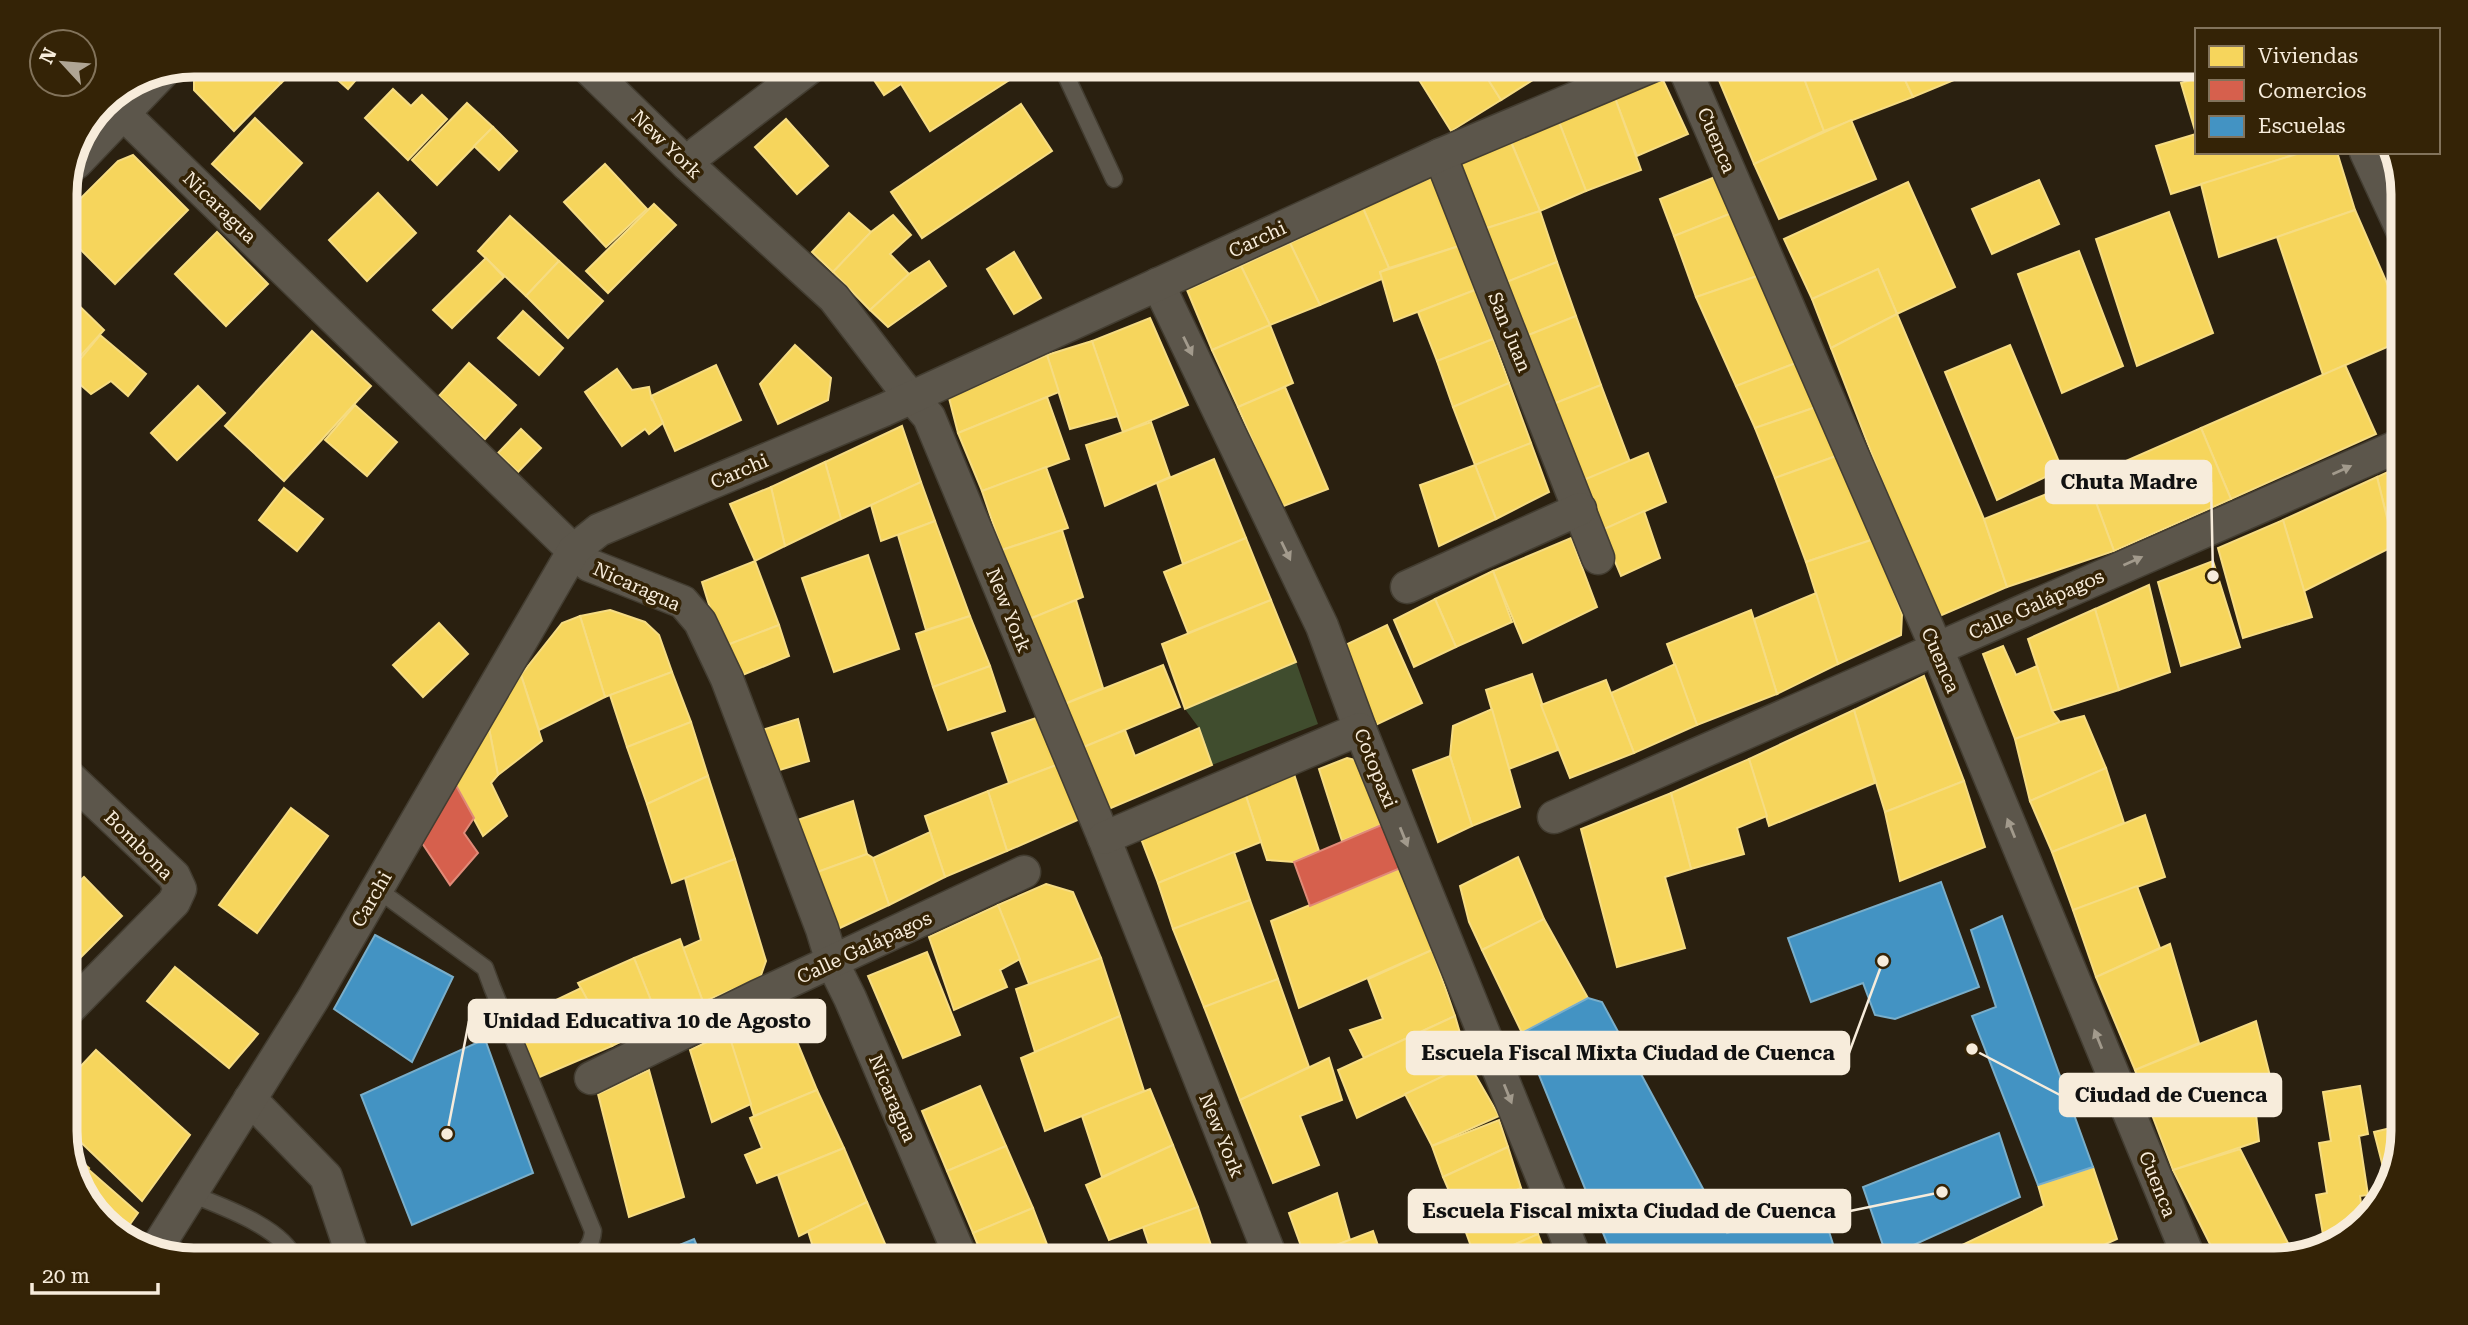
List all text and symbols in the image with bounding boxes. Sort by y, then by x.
north arrow [28,28,98,98]
legend [2195,28,2440,154]
text: N [35,44,62,67]
text: Viviendas [2258,44,2358,68]
text: Comercios [2258,79,2366,103]
street label: Cuenca [1692,104,1741,177]
street label: New York [627,105,707,183]
text: Escuelas [2258,114,2346,138]
street label: Nicaragua [178,167,262,248]
street label: Carchi [1225,216,1289,263]
street label: San Juan [1483,289,1536,376]
one-way arrow [1182,336,1193,356]
street label: Carchi [707,449,772,494]
callout: Chuta Madre [2046,461,2211,503]
one-way arrow [2332,464,2352,476]
text: Chuta Madre [2060,470,2198,494]
one-way arrow [1280,541,1292,561]
one-way arrow [2123,555,2144,566]
street label: Nicaragua [590,557,685,616]
street label: Calle Galápagos [1965,564,2108,645]
street label: New York [981,565,1036,656]
street label: Cuenca [1916,624,1965,697]
street label: Cotopaxi [1349,725,1402,811]
street label: Bombona [99,806,178,885]
one-way arrow [2005,818,2016,839]
one-way arrow [1399,827,1410,848]
street label: Carchi [346,867,397,931]
street label: Calle Galápagos [793,906,935,989]
callout: Unidad Educativa 10 de Agosto [469,1000,825,1042]
text: Unidad Educativa 10 de Agosto [483,1009,811,1033]
one-way arrow [2092,1028,2103,1049]
callout: Escuela Fiscal Mixta Ciudad de Cuenca [1407,1032,1849,1074]
text: Escuela Fiscal Mixta Ciudad de Cuenca [1421,1041,1836,1065]
street label: Nicaragua [864,1051,922,1146]
callout: Ciudad de Cuenca [2060,1074,2281,1116]
one-way arrow [1503,1083,1514,1104]
text: Ciudad de Cuenca [2075,1083,2268,1107]
street label: New York [1194,1090,1249,1181]
street label: Cuenca [2134,1148,2181,1221]
callout: Escuela Fiscal mixta Ciudad de Cuenca [1409,1190,1850,1232]
text: Escuela Fiscal mixta Ciudad de Cuenca [1422,1199,1836,1223]
scale bar [32,1252,158,1296]
text: 20 m [42,1264,90,1288]

